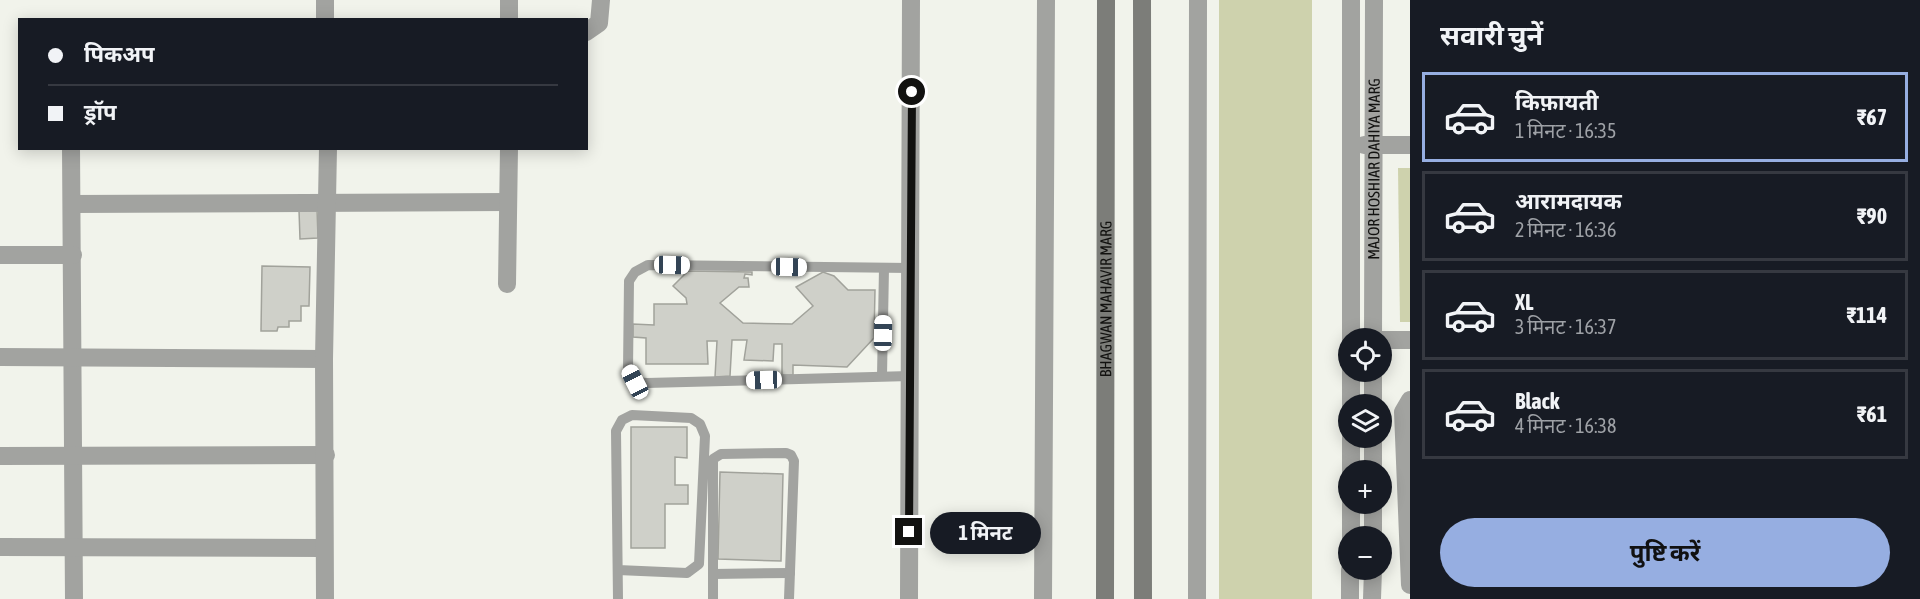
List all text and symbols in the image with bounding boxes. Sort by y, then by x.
text: सवारी चुनें [1440,20,1543,51]
text: पिकअप [84,41,155,67]
route start [898,78,925,105]
street label: MAJOR HOSHIAR DAHIYA MARG [1364,78,1383,260]
text: किफ़ायती [1515,89,1599,115]
icon: car [1443,90,1497,144]
text: ड्रॉप [84,99,117,125]
text: ₹67 [1857,104,1887,130]
text: 1 मिनट · 16:35 [1515,119,1616,142]
text: आरामदायक [1515,188,1622,214]
icon: car [1443,189,1497,243]
text: ₹90 [1857,203,1887,229]
text: 2 मिनट · 16:36 [1515,218,1616,241]
street label: BHAGWAN MAHAVIR MARG [1096,221,1115,377]
car [654,256,690,274]
car [771,258,807,276]
icon: car [1443,288,1497,342]
text: XL [1515,289,1533,315]
text: ₹114 [1847,302,1887,328]
car [874,315,892,351]
text: 3 मिनट · 16:37 [1515,315,1616,338]
map controls [1338,328,1392,580]
button: locate [1338,328,1392,382]
car [619,362,651,402]
car [746,370,782,390]
icon: car [1443,387,1497,441]
text: Black [1515,388,1559,414]
button: layers [1338,394,1392,448]
text: ₹61 [1857,401,1887,427]
text: 4 मिनट · 16:38 [1515,414,1616,437]
button: + [1338,460,1392,514]
callout: 1 मिनट [930,511,1041,553]
route end [895,518,922,545]
button: पुष्टि करें [1440,518,1890,587]
text: 1 मिनट [958,521,1013,544]
button: − [1338,526,1392,580]

